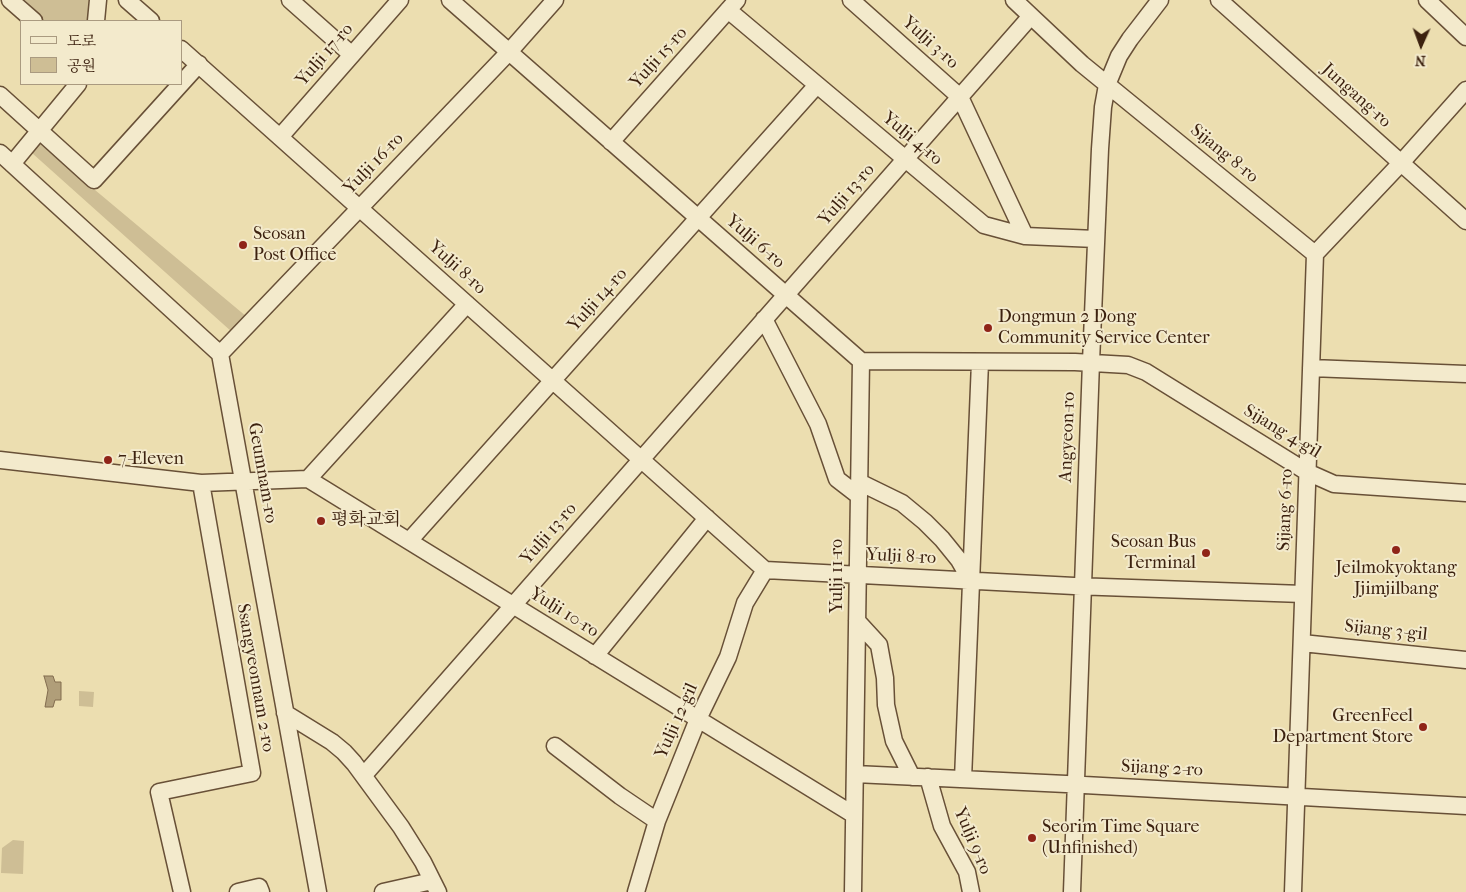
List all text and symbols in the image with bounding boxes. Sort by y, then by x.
street label: Yulji 3-ro [897,12,963,74]
street label: Yulji 17-ro [292,19,358,91]
legend [20,20,182,85]
north arrow [1396,20,1446,70]
street label: Yulji 15-ro [626,23,692,93]
text: 도로 [67,32,96,50]
text: N [1415,52,1426,69]
text: 공원 [67,57,96,75]
street label: Jungang-ro [1317,59,1395,133]
street label: Yulji 4-ro [878,108,946,170]
street label: Sijang 8-ro [1185,120,1263,188]
street label: Yulji 16-ro [339,129,409,199]
street label: Yulji 13-ro [814,160,880,230]
street label: Yulji 6-ro [721,211,789,273]
place label: Seosan Post Office [253,224,336,266]
street label: Yulji 8-ro [424,236,490,300]
marker: Seosan Post Office [237,239,249,251]
street label: Yulji 14-ro [564,264,632,336]
place label: Dongmun 2 Dong Community Service Center [998,307,1210,350]
marker: Dongmun 2 Dong Community Service Center [982,322,994,334]
street label: Angyeon-ro [1056,391,1080,483]
street label: Sijang 4-gil [1239,400,1325,464]
street label: Geumnam-ro [243,421,281,525]
place label: 7-Eleven [118,449,184,471]
marker: 7-Eleven [102,454,114,466]
street label: Sijang 6-ro [1274,468,1298,552]
street label: Yulji 13-ro [516,499,582,569]
place label: 평화교회 [331,510,401,532]
marker: 평화교회 [315,515,327,527]
place label: Seosan Bus Terminal [1111,532,1196,574]
street label: Yulji 11-ro [827,539,849,613]
street label: Yulji 8-ro [865,544,937,570]
marker: Jeilmokyoktang Jjimjilbang [1390,544,1402,556]
marker: Seosan Bus Terminal [1200,547,1212,559]
place label: Jeilmokyoktang Jjimjilbang [1335,558,1457,600]
street label: Yulji 10-ro [525,583,603,643]
street label: Ssangyeonnam 2-ro [231,602,279,754]
street label: Sijang 3-gil [1343,616,1429,646]
street label: Yulji 12-gil [651,680,703,762]
place label: GreenFeel Department Store [1273,706,1413,749]
marker: GreenFeel Department Store [1417,721,1429,733]
street label: Sijang 2-ro [1121,756,1203,782]
street label: Yulji 9-ro [948,804,996,878]
place label: Seorim Time Square (Unfinished) [1042,817,1199,860]
marker: Seorim Time Square (Unfinished) [1026,832,1038,844]

